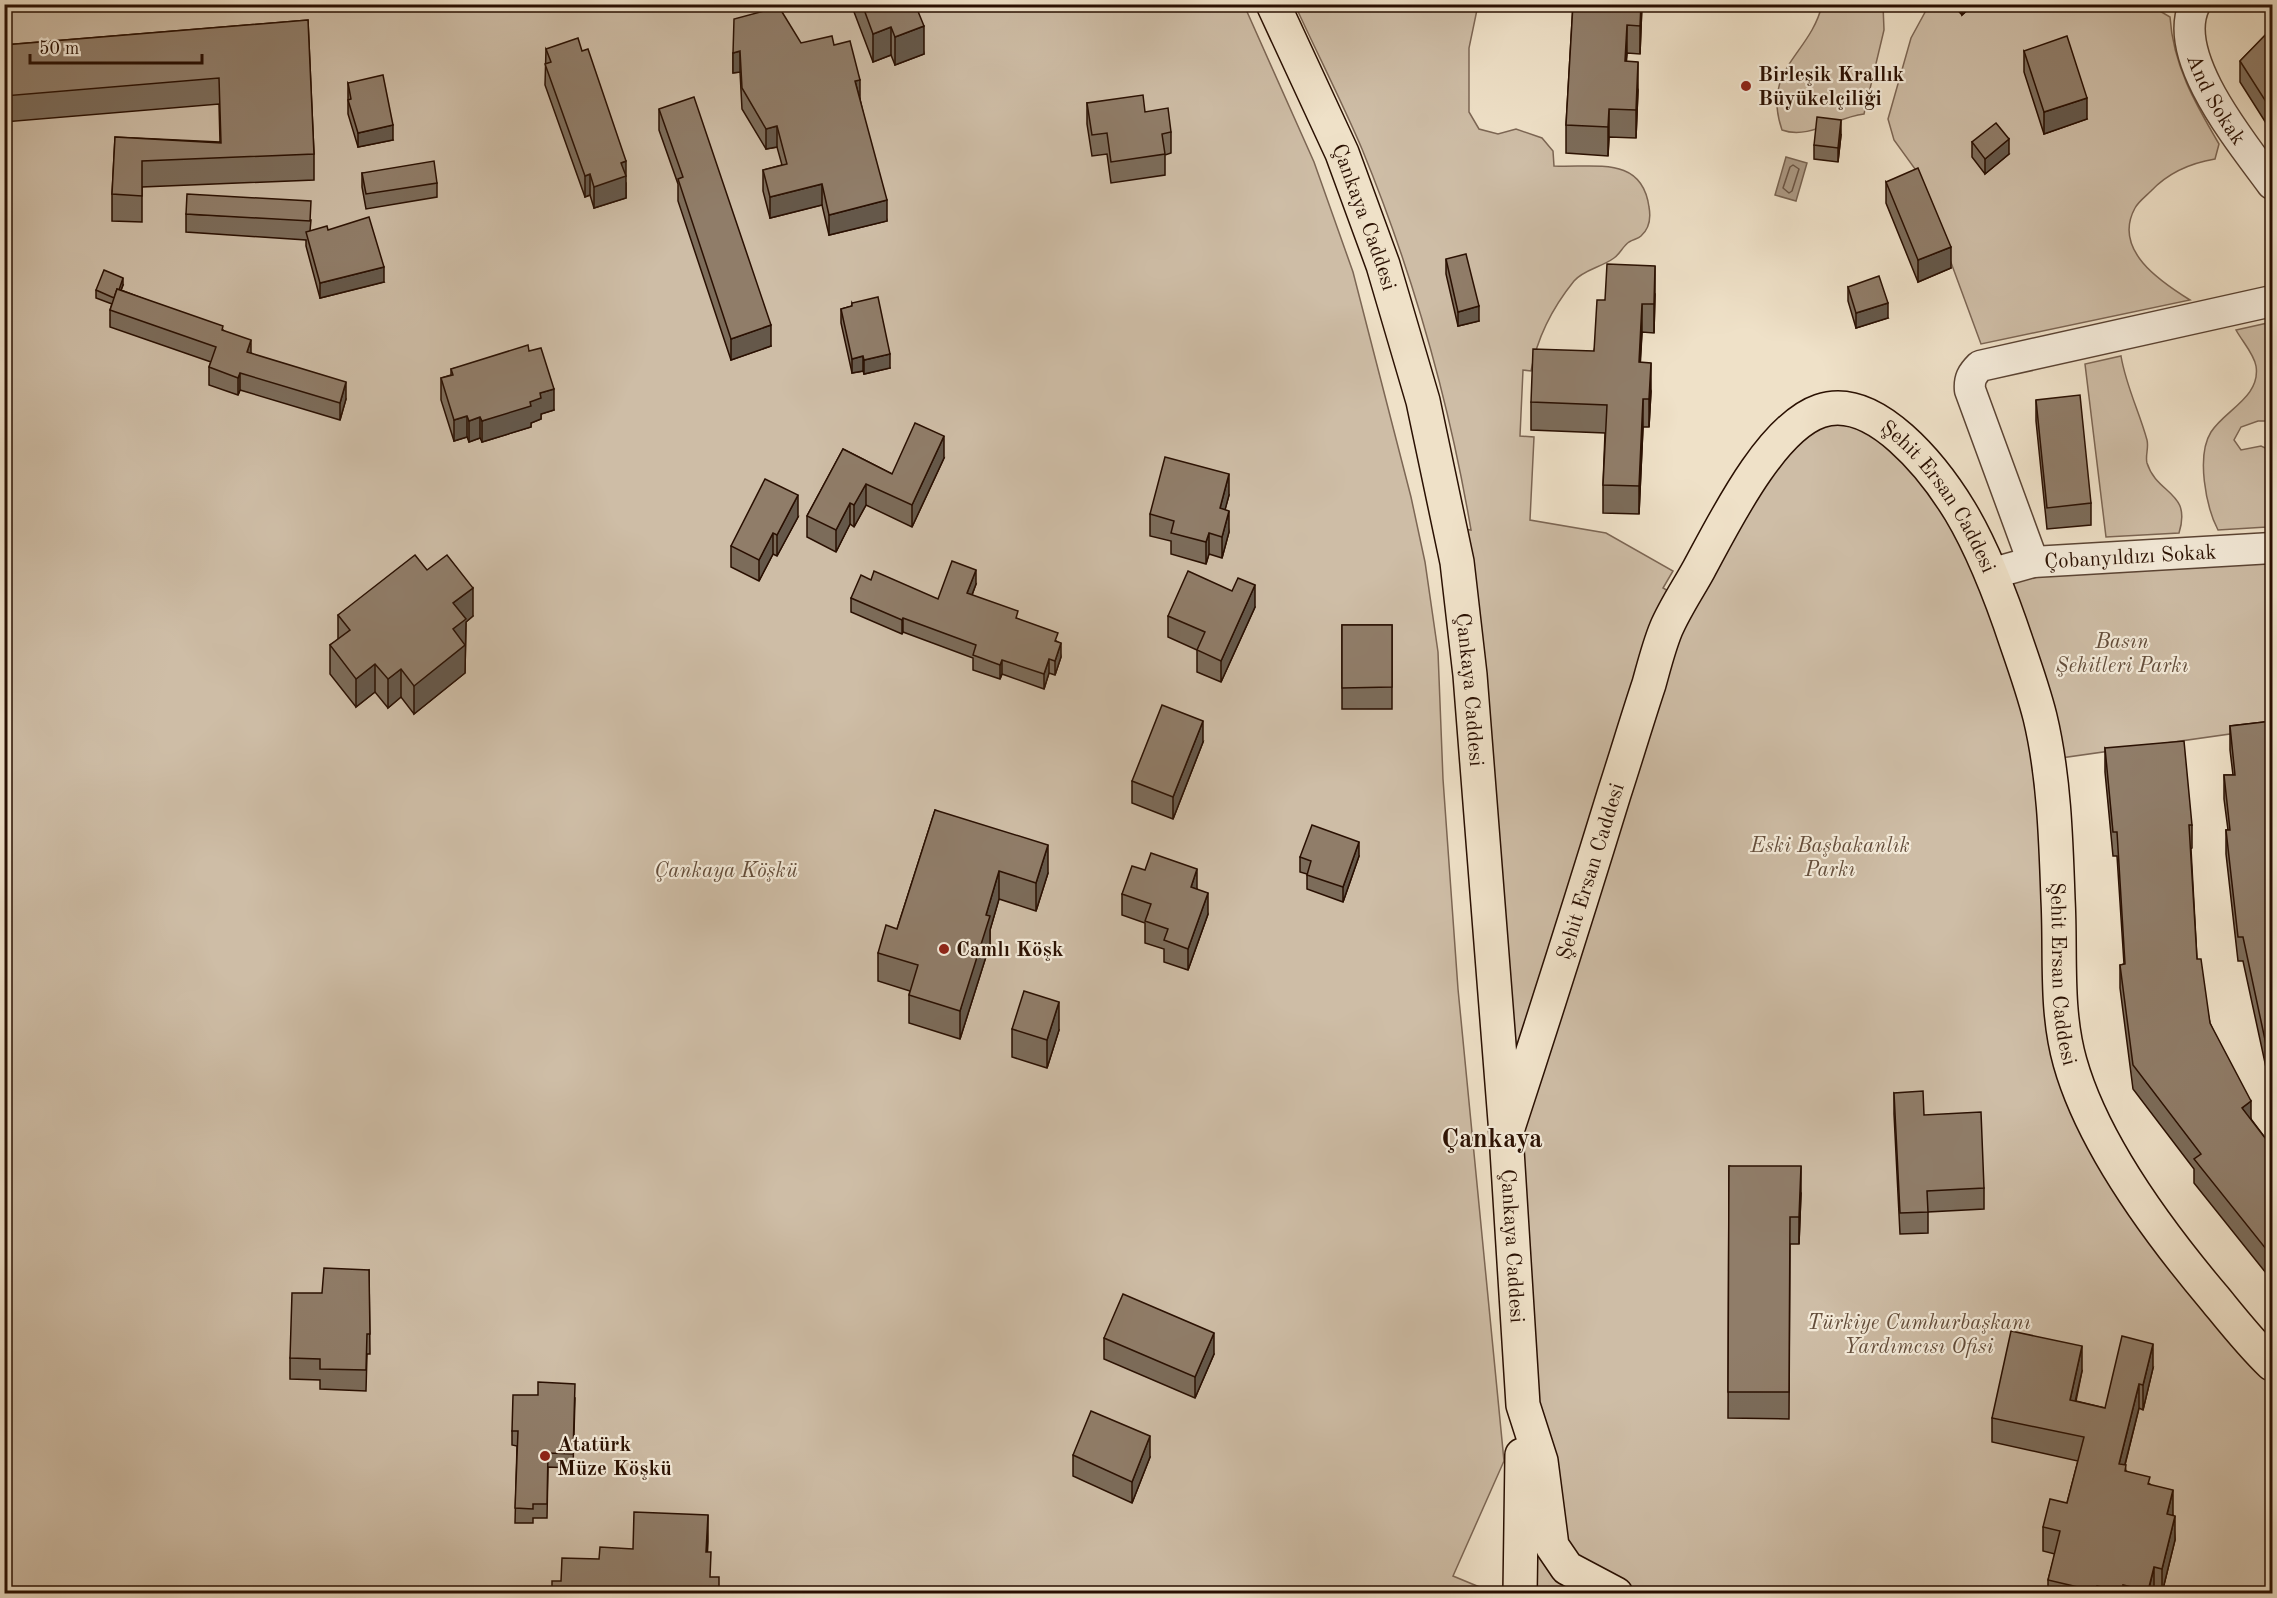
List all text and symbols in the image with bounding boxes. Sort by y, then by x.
scale bar [30,27,202,65]
text: 50 m [39,40,79,58]
street label: And Sokak [2182,52,2249,149]
place label: Birleşik Krallık Büyükelçiliği [1758,65,1905,110]
marker: Birleşik Krallık Büyükelçiliği [1739,79,1753,93]
street label: Çankaya Caddesi [1327,141,1399,293]
street label: Şehit Ersan Caddesi [1876,417,1998,576]
street label: Çobanyıldızı Sokak [2044,542,2217,573]
street label: Çankaya Caddesi [1451,612,1486,767]
park label: Basın Şehitleri Parkı [2055,632,2189,677]
street label: Şehit Ersan Caddesi [1554,781,1629,962]
park label: Eski Başbakanlık Parkı [1749,836,1910,881]
park label: Çankaya Köşkü [654,861,798,882]
street label: Şehit Ersan Caddesi [2045,882,2079,1068]
place label: Camlı Köşk [956,940,1064,961]
marker: Camlı Köşk [937,942,951,956]
district label: Çankaya [1441,1126,1543,1153]
street label: Çankaya Caddesi [1496,1168,1527,1324]
park label: Türkiye Cumhurbaşkanı Yardımcısı Ofisi [1807,1313,2031,1358]
place label: Atatürk Müze Köşkü [557,1435,672,1480]
marker: Atatürk Müze Köşkü [538,1449,552,1463]

